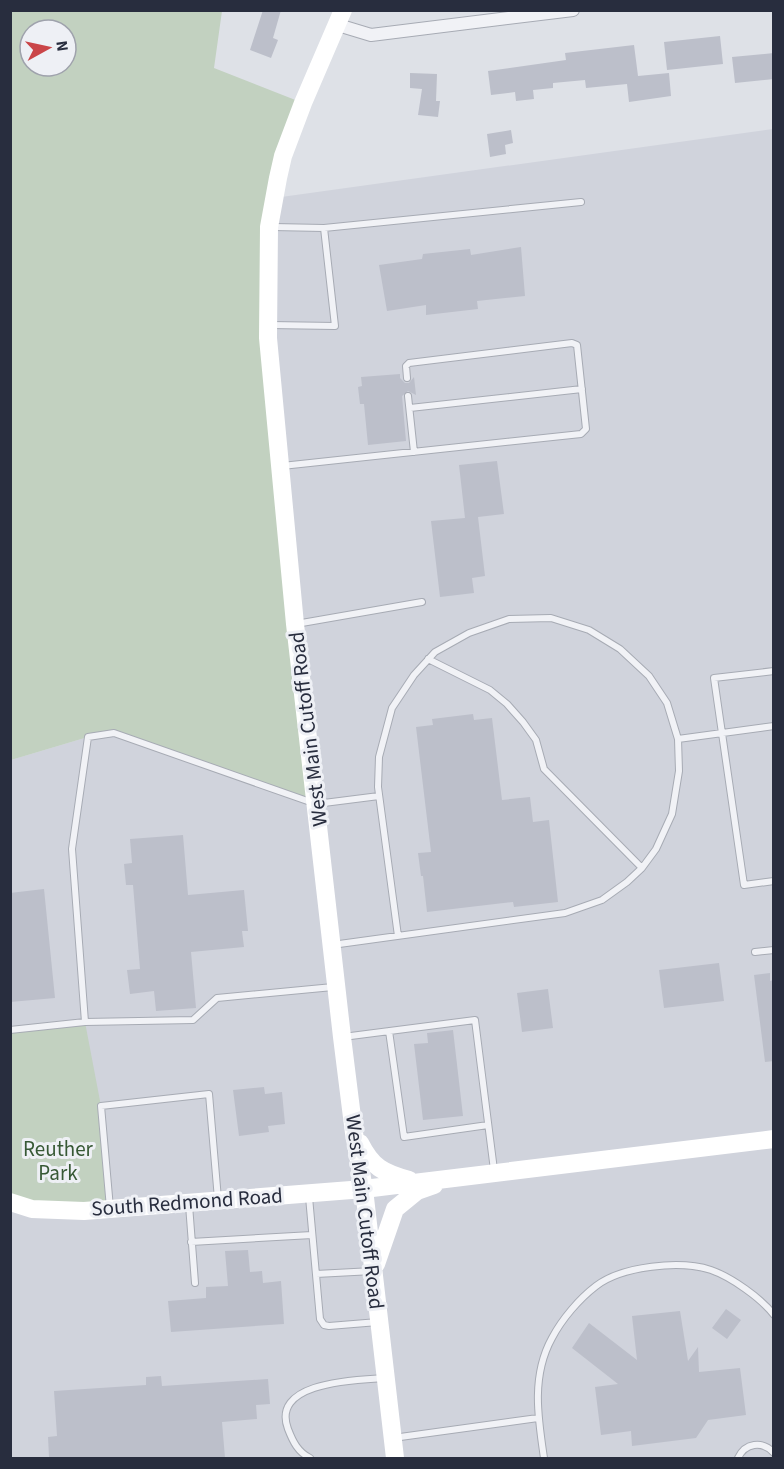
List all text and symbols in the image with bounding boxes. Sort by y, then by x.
north arrow [18,18,78,78]
text: N [50,39,73,53]
street label: West Main Cutoff Road [281,630,335,828]
street label: West Main Cutoff Road [338,1113,392,1311]
park label: Reuther Park [23,1134,94,1188]
street label: South Redmond Road [90,1180,284,1224]

